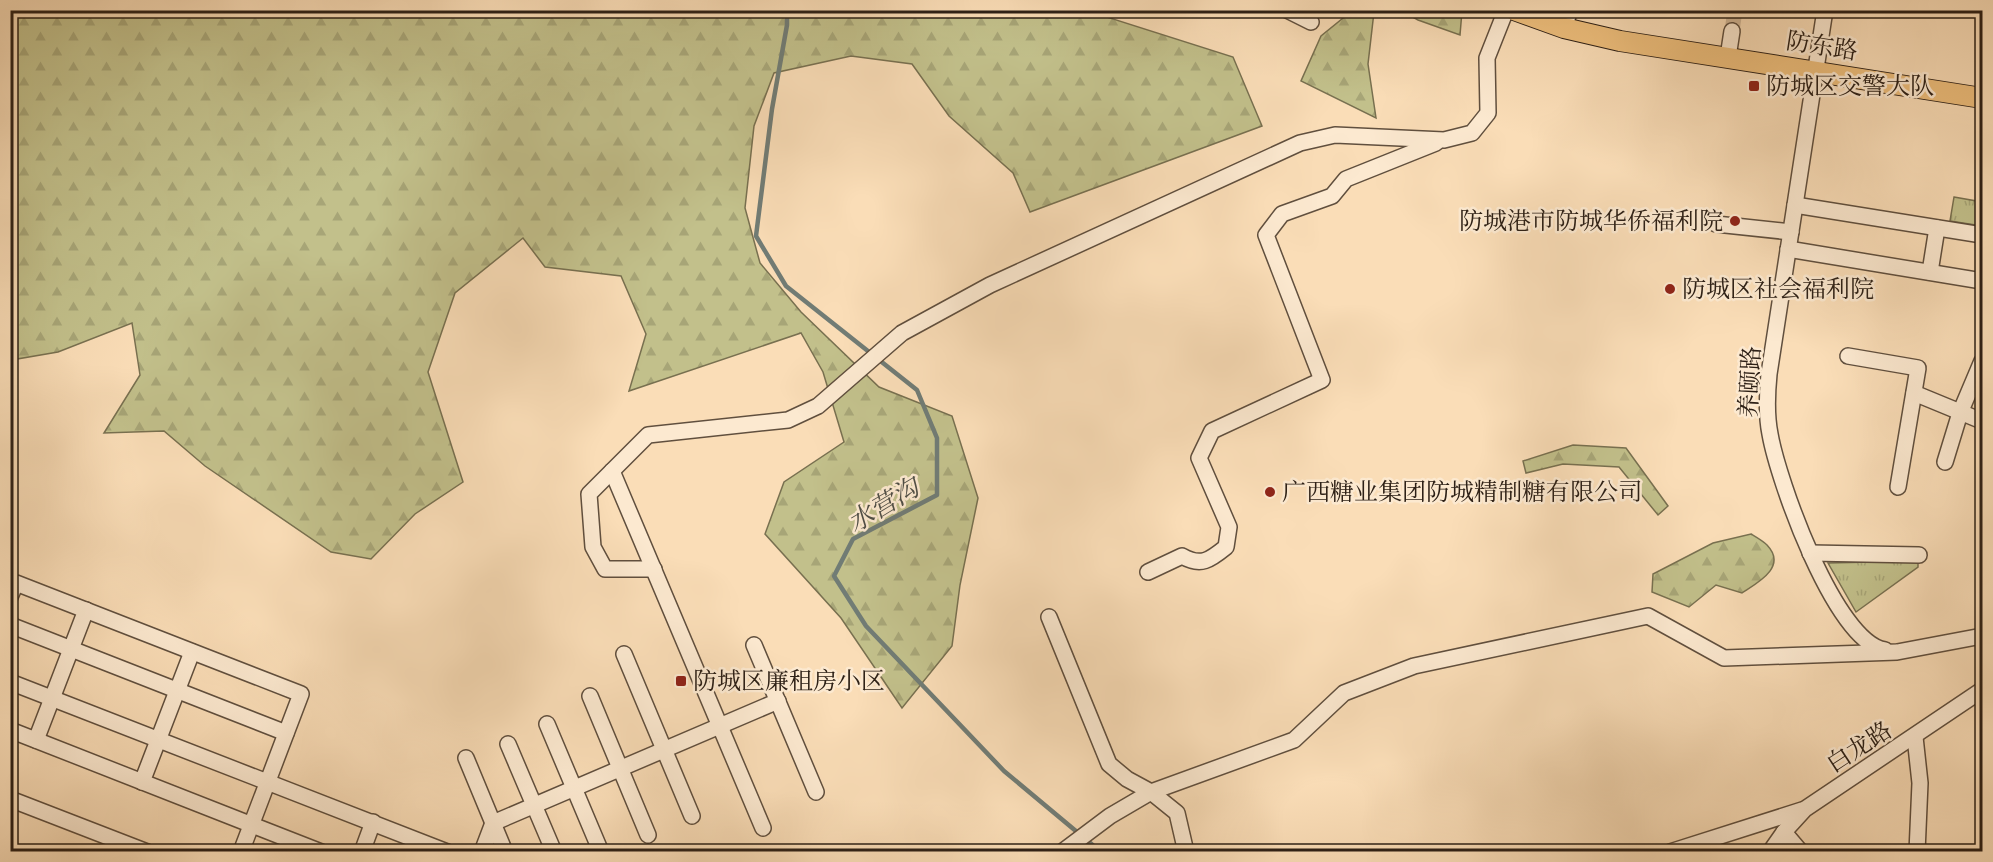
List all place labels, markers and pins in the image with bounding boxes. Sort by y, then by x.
place label: 防城区交警大队 [1766,70,1934,101]
marker: 防城区交警大队 [1747,79,1761,93]
place label: 防城港市防城华侨福利院 [1459,205,1723,236]
marker: 防城港市防城华侨福利院 [1728,214,1742,228]
place label: 防城区社会福利院 [1682,273,1874,304]
marker: 防城区社会福利院 [1663,282,1677,296]
place label: 广西糖业集团防城精制糖有限公司 [1282,476,1642,507]
marker: 广西糖业集团防城精制糖有限公司 [1263,485,1277,499]
place label: 防城区廉租房小区 [693,665,885,696]
marker: 防城区廉租房小区 [674,674,688,688]

